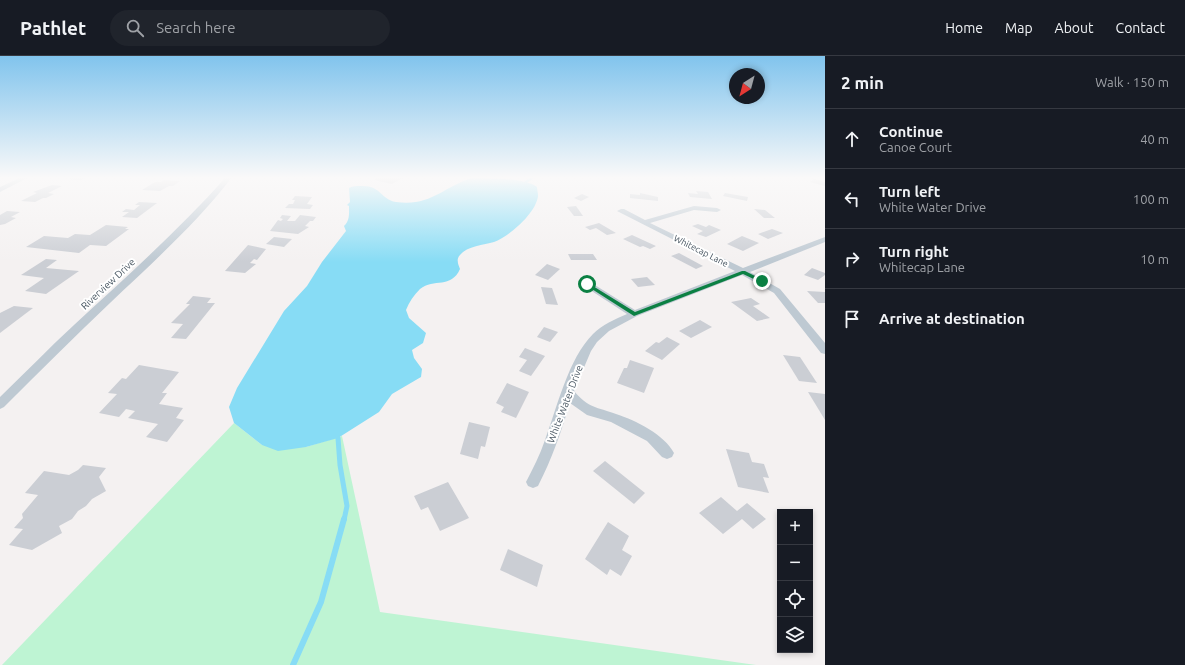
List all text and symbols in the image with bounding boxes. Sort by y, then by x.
search box [110,10,390,46]
text: Pathlet [20,17,86,39]
icon: search [124,17,146,39]
text: Search here [156,19,236,36]
text: Home [945,20,983,36]
text: Map [1005,20,1033,36]
text: About [1055,20,1094,36]
text: Contact [1116,20,1165,36]
north arrow [729,68,765,104]
text: 2 min [841,73,884,92]
text: Walk · 150 m [1095,75,1169,89]
text: Continue [879,123,943,140]
icon: ahead [841,128,863,150]
text: 40 m [1140,132,1169,146]
text: Canoe Court [879,140,952,154]
text: Turn left [879,183,940,200]
icon: left [841,188,863,210]
text: 100 m [1133,192,1169,206]
text: White Water Drive [879,200,986,214]
street label: Whitecap Lane [672,233,730,269]
text: Turn right [879,243,949,260]
icon: right [841,248,863,270]
text: 10 m [1140,252,1169,266]
street label: Riverview Drive [79,256,137,312]
text: Whitecap Lane [879,260,965,274]
route end [753,272,771,290]
route start [578,275,596,293]
icon: arrive [841,308,863,330]
text: Arrive at destination [879,310,1025,327]
street label: White Water Drive [545,364,585,444]
map controls [777,509,813,653]
button: + [777,509,813,545]
button: − [777,545,813,581]
button: locate [777,581,813,617]
button: layers [777,617,813,653]

